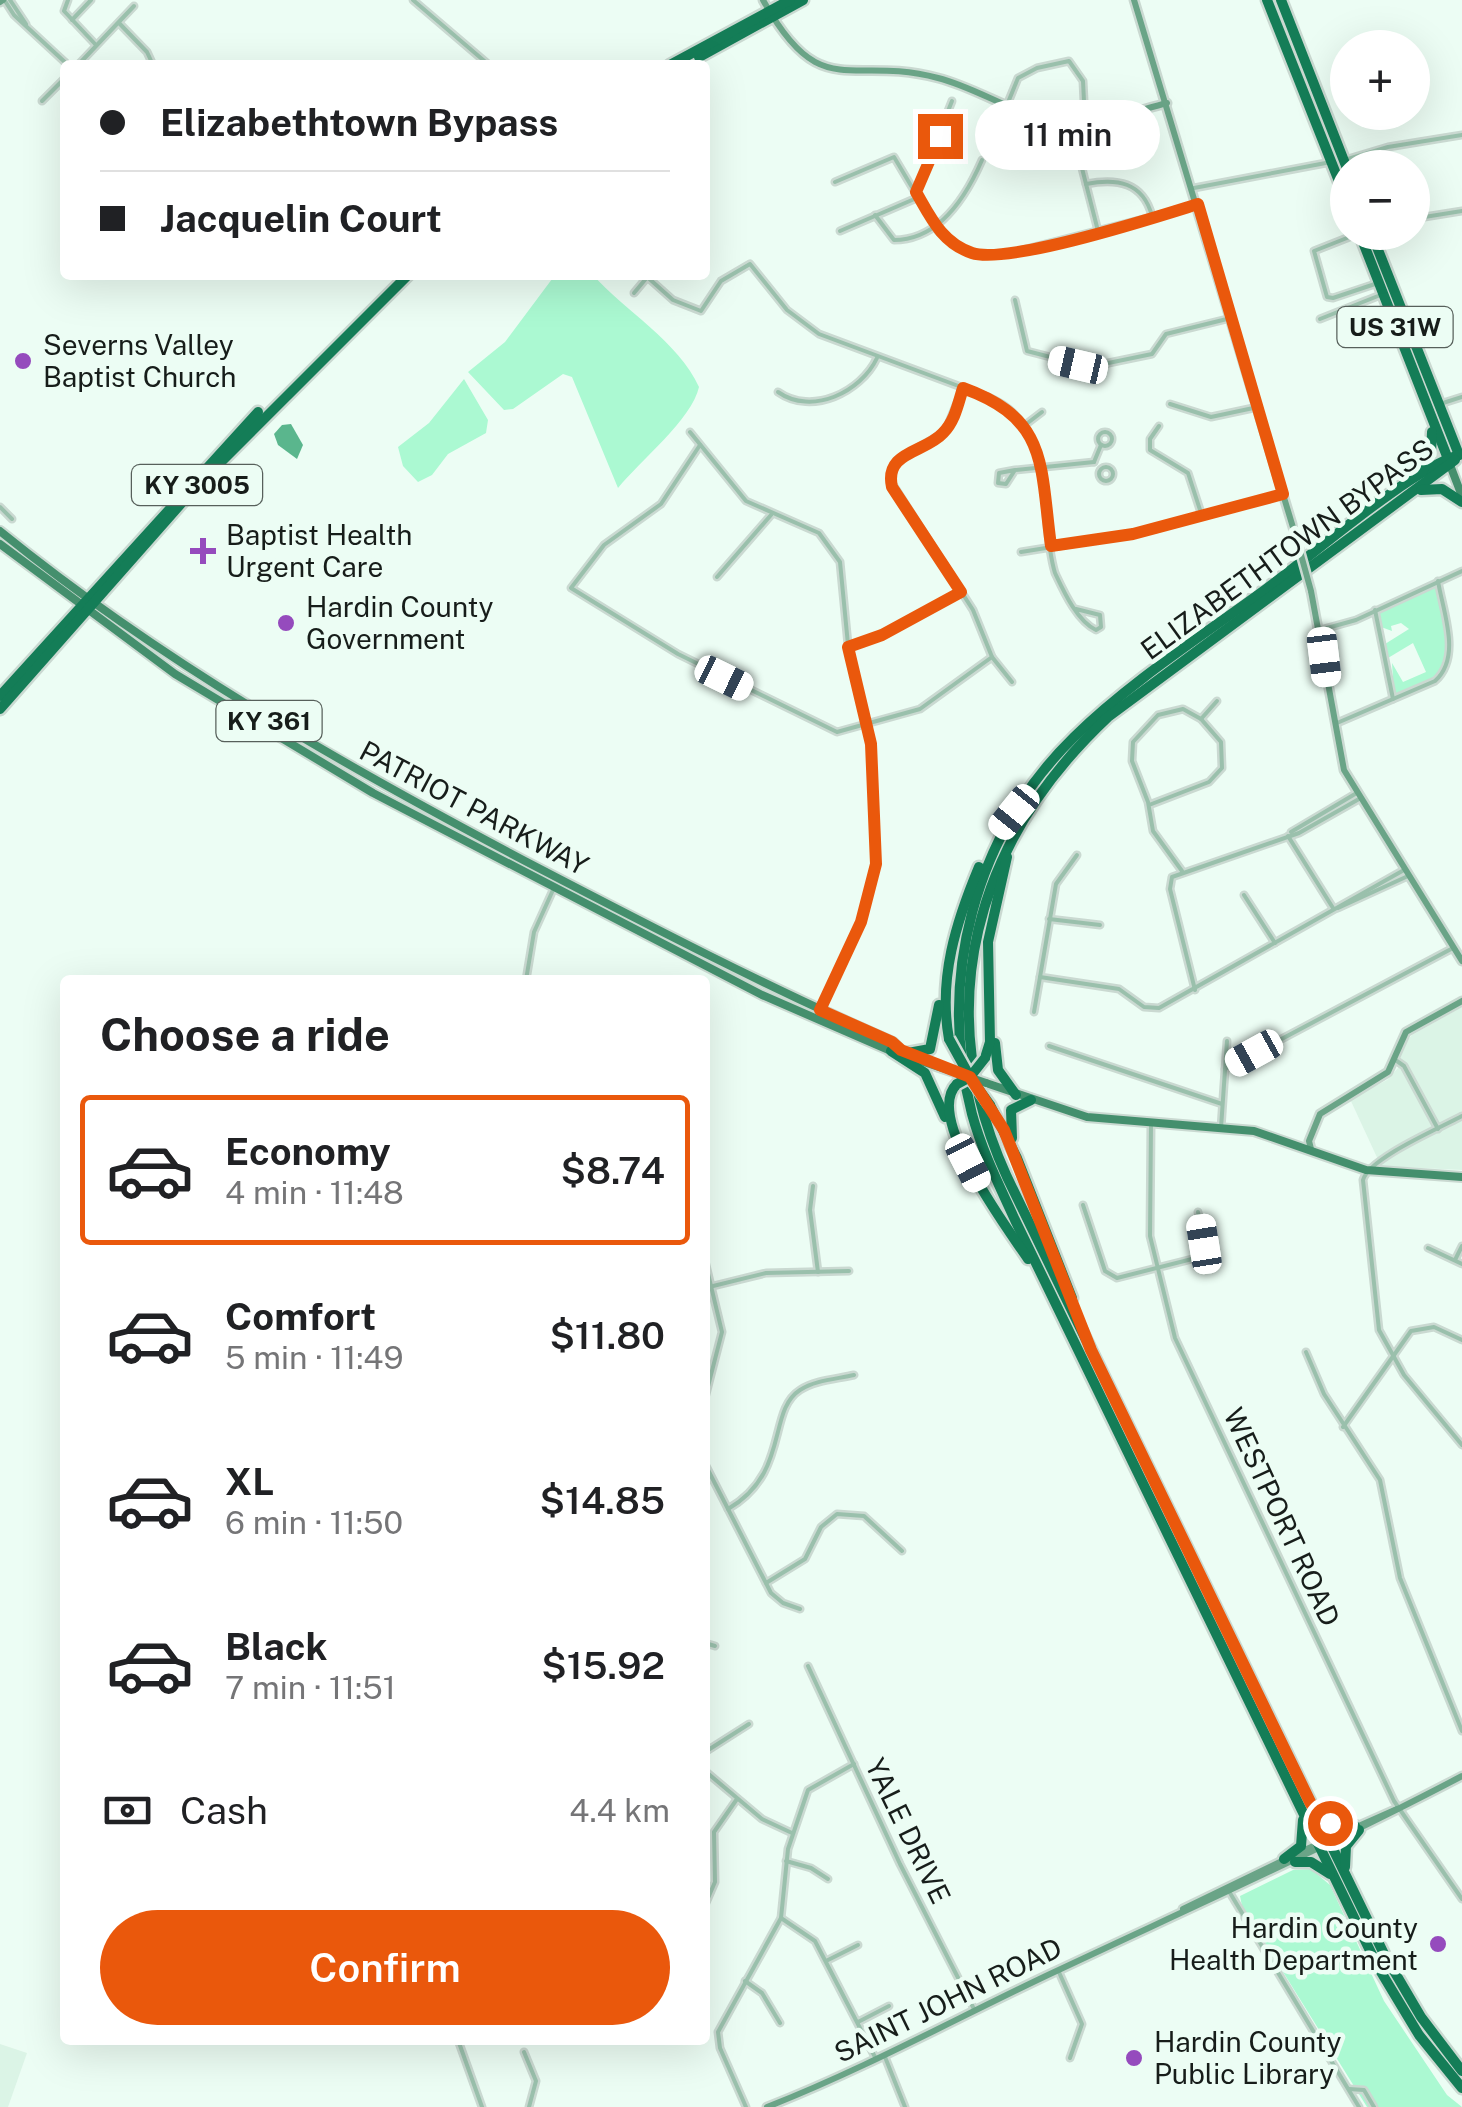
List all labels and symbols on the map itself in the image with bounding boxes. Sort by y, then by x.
callout: 11 min [975,101,1160,171]
route end [918,114,963,159]
road number: US 31W [1338,307,1452,347]
place label: Severns Valley Baptist Church [43,328,236,393]
car [1045,344,1111,386]
marker: Severns Valley Baptist Church [12,350,34,372]
street label: ELIZABETHTOWN BYPASS [1134,431,1439,666]
road number: KY 3005 [132,465,262,505]
place label: Baptist Health Urgent Care [226,518,413,583]
marker: Baptist Health Urgent Care [190,538,216,564]
place label: Hardin County Government [306,590,493,655]
marker: Hardin County Government [275,612,297,634]
car [1305,625,1343,689]
car [690,651,758,705]
road number: KY 361 [216,701,322,741]
street label: PATRIOT PARKWAY [354,733,594,882]
car [983,779,1045,845]
car [1220,1025,1288,1081]
car [941,1129,995,1197]
car [1184,1212,1224,1276]
street label: WESTPORT ROAD [1217,1402,1348,1631]
street label: YALE DRIVE [859,1753,958,1909]
route start [1308,1801,1353,1846]
place label: Hardin County Health Department [1169,1911,1418,1976]
street label: SAINT JOHN ROAD [829,1930,1067,2069]
marker: Hardin County Health Department [1427,1933,1449,1955]
place label: Hardin County Public Library [1154,2025,1341,2090]
marker: Hardin County Public Library [1123,2047,1145,2069]

